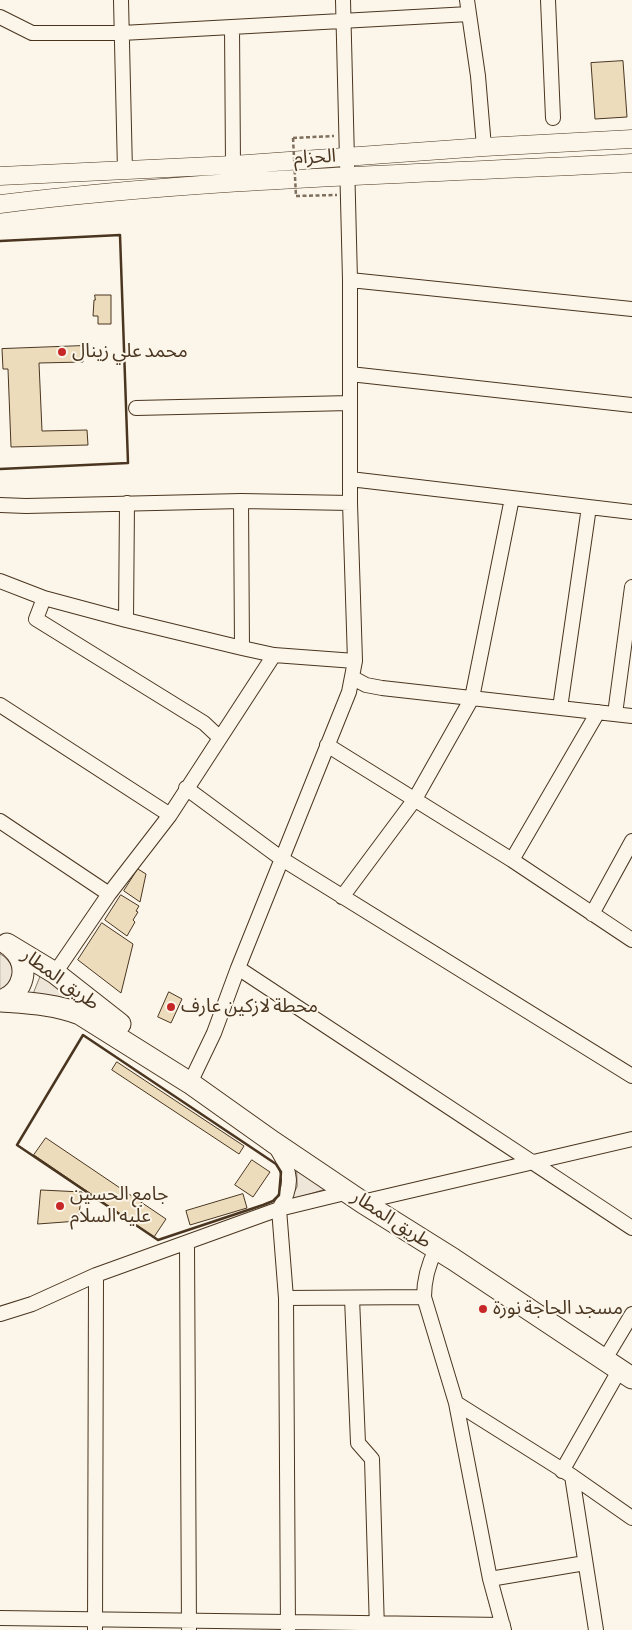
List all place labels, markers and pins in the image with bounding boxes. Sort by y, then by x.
place label: محمد علي زينال [72,341,188,363]
marker: محمد علي زينال [56,346,68,358]
place label: محطة لازكين عارف [181,996,318,1018]
marker: محطة لازكين عارف [165,1001,177,1013]
place label: جامع الحسين عليه السلام [70,1184,168,1228]
marker: جامع الحسين عليه السلام [54,1200,66,1212]
place label: مسجد الحاجة نورة [493,1298,623,1320]
marker: مسجد الحاجة نورة [477,1303,489,1315]

